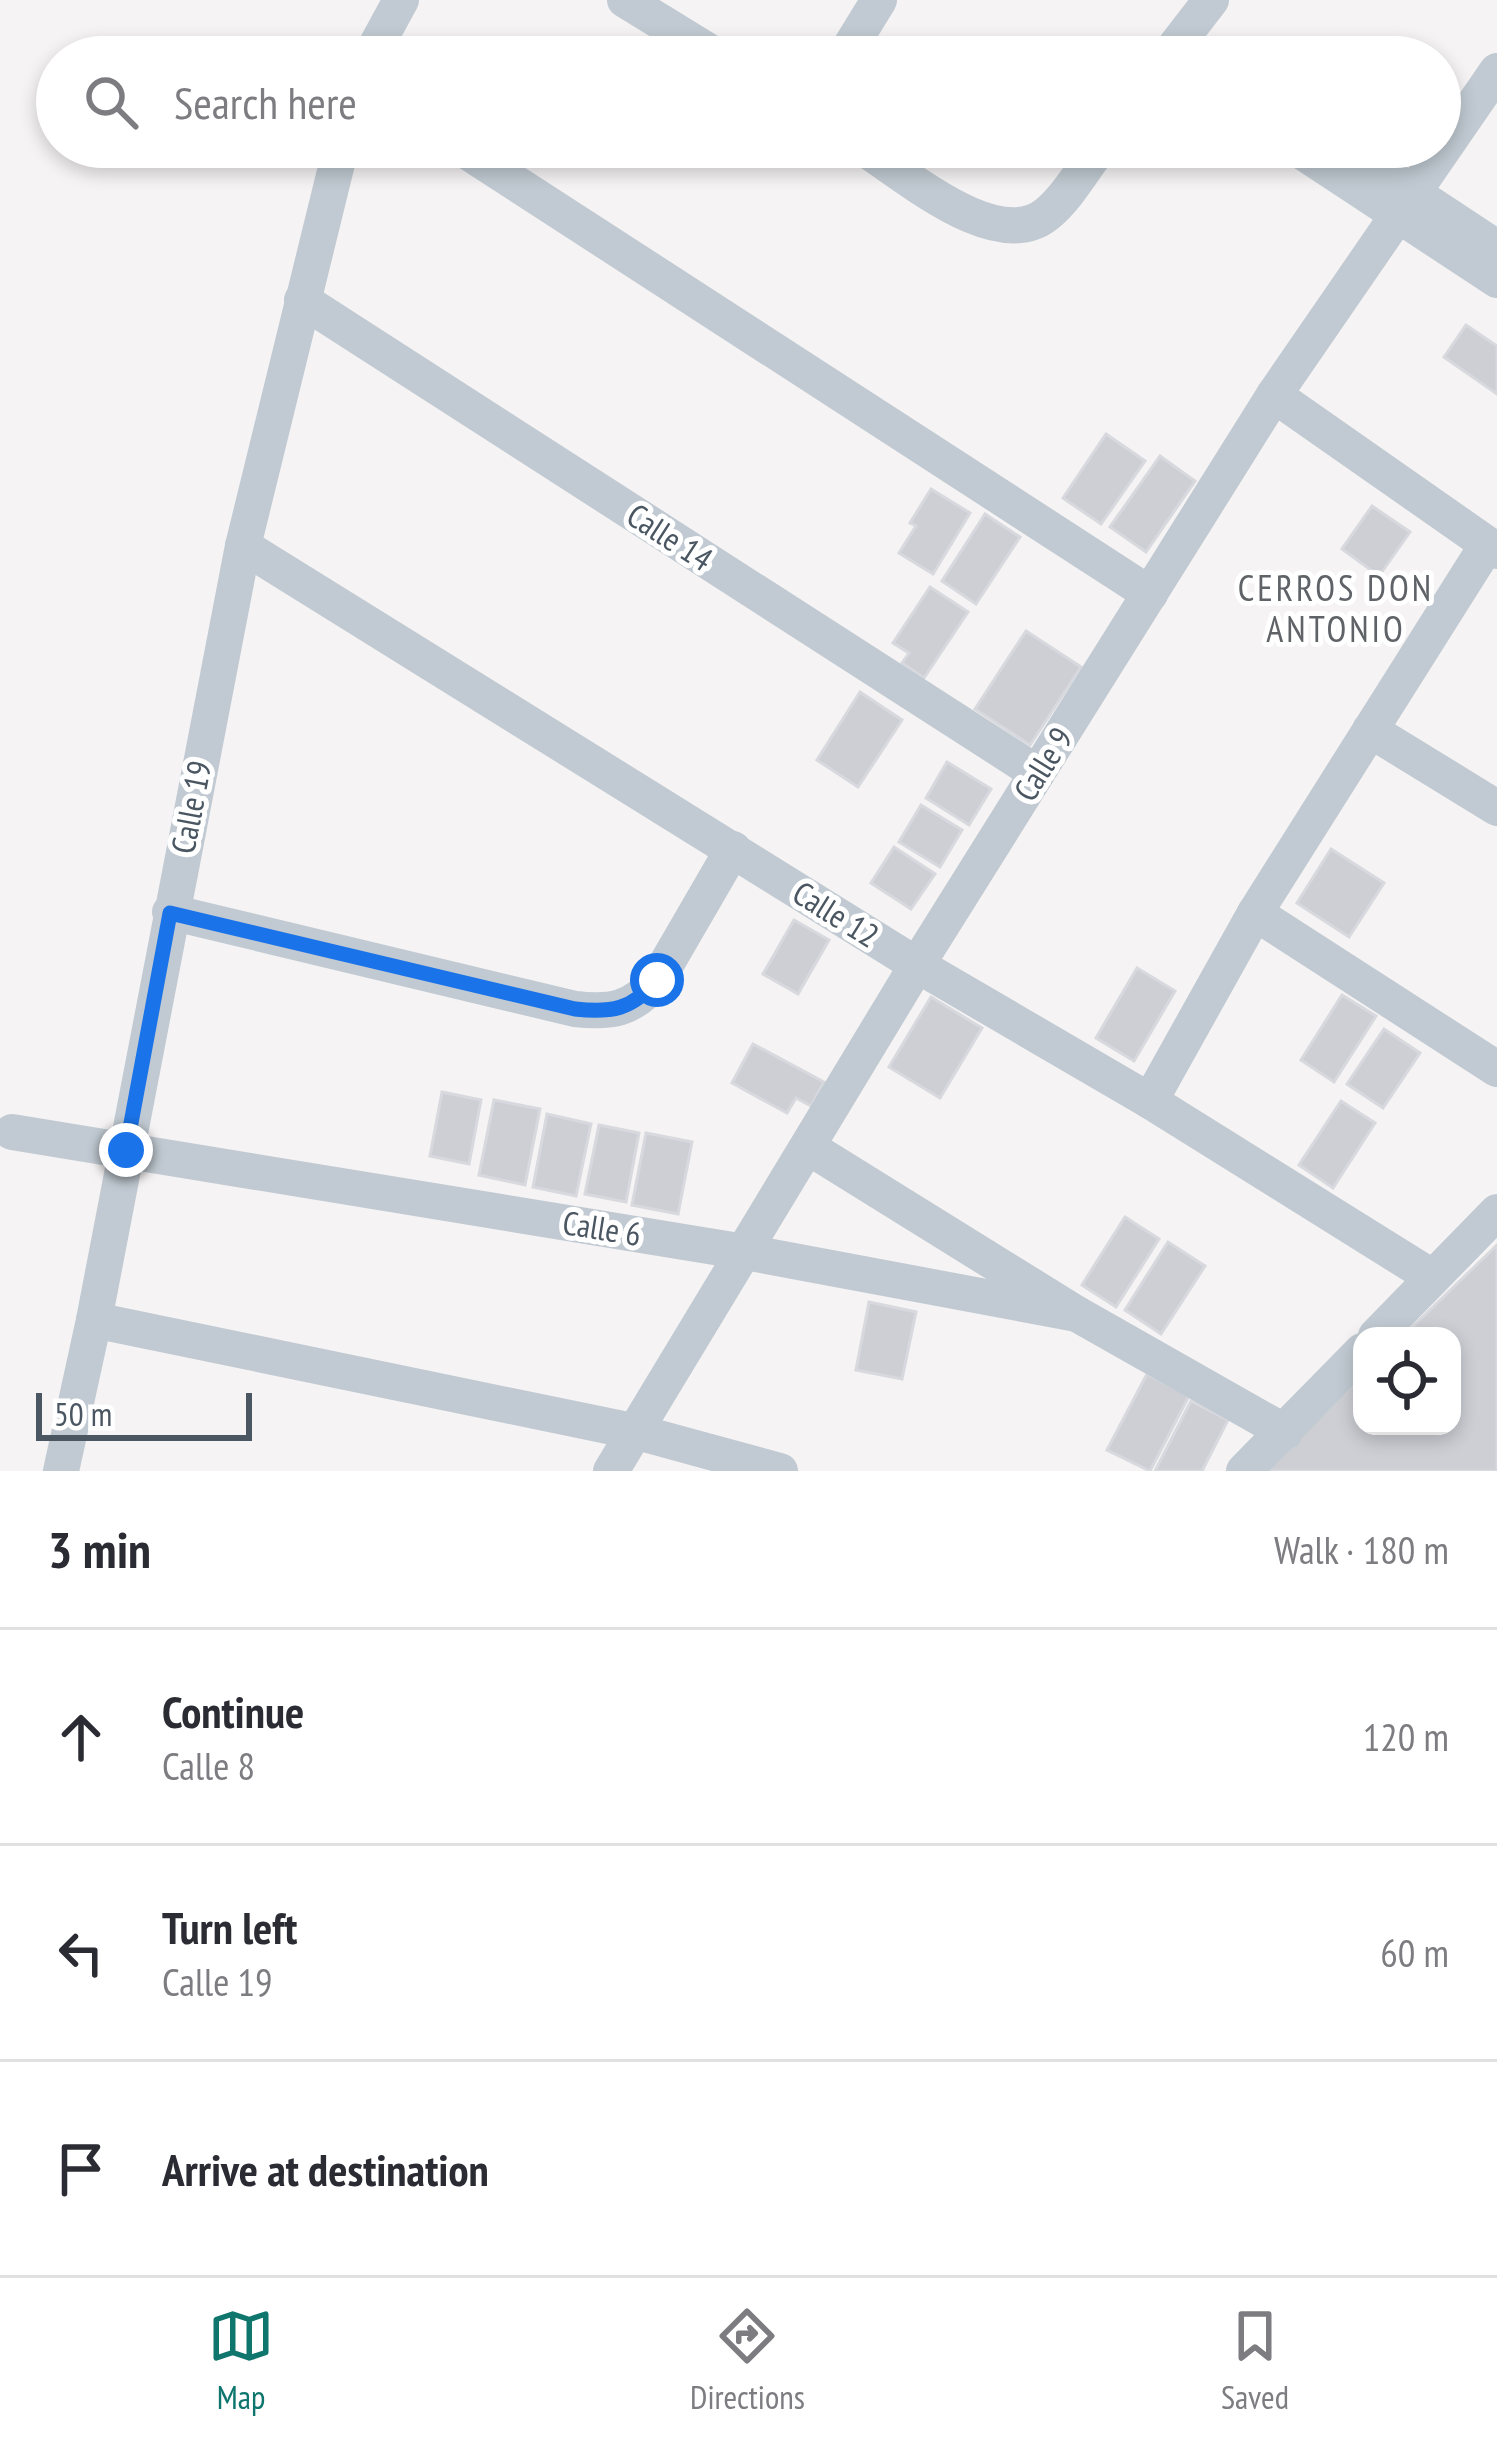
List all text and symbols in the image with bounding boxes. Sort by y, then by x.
search box [36,36,1461,168]
icon: search [78,69,144,135]
text: Search here [174,73,357,131]
street label: Calle 14 [619,493,721,580]
district label: CERROS DON ANTONIO [1238,564,1434,652]
street label: Calle 9 [1003,719,1082,809]
street label: Calle 19 [160,757,221,857]
street label: Calle 12 [785,871,887,957]
route start [630,953,684,1007]
route end [99,1123,153,1177]
street label: Calle 6 [560,1200,644,1255]
map controls [1353,1327,1461,1435]
button: locate [1353,1327,1461,1435]
scale bar [36,1387,252,1440]
text: 50 m [54,1392,112,1435]
text: 3 min [48,1516,151,1582]
text: Walk · 180 m [1274,1524,1449,1575]
text: Continue [162,1682,304,1740]
icon: ahead [48,1704,114,1770]
text: 120 m [1363,1711,1449,1762]
text: Calle 8 [162,1740,255,1791]
text: Turn left [162,1898,297,1956]
icon: left [48,1920,114,1986]
text: 60 m [1380,1927,1449,1978]
text: Calle 19 [162,1956,273,2007]
icon: arrive [48,2136,114,2202]
text: Arrive at destination [162,2140,489,2198]
tab: Map [208,2303,274,2418]
tab: Directions [690,2303,805,2418]
tab: Saved [1221,2303,1289,2418]

